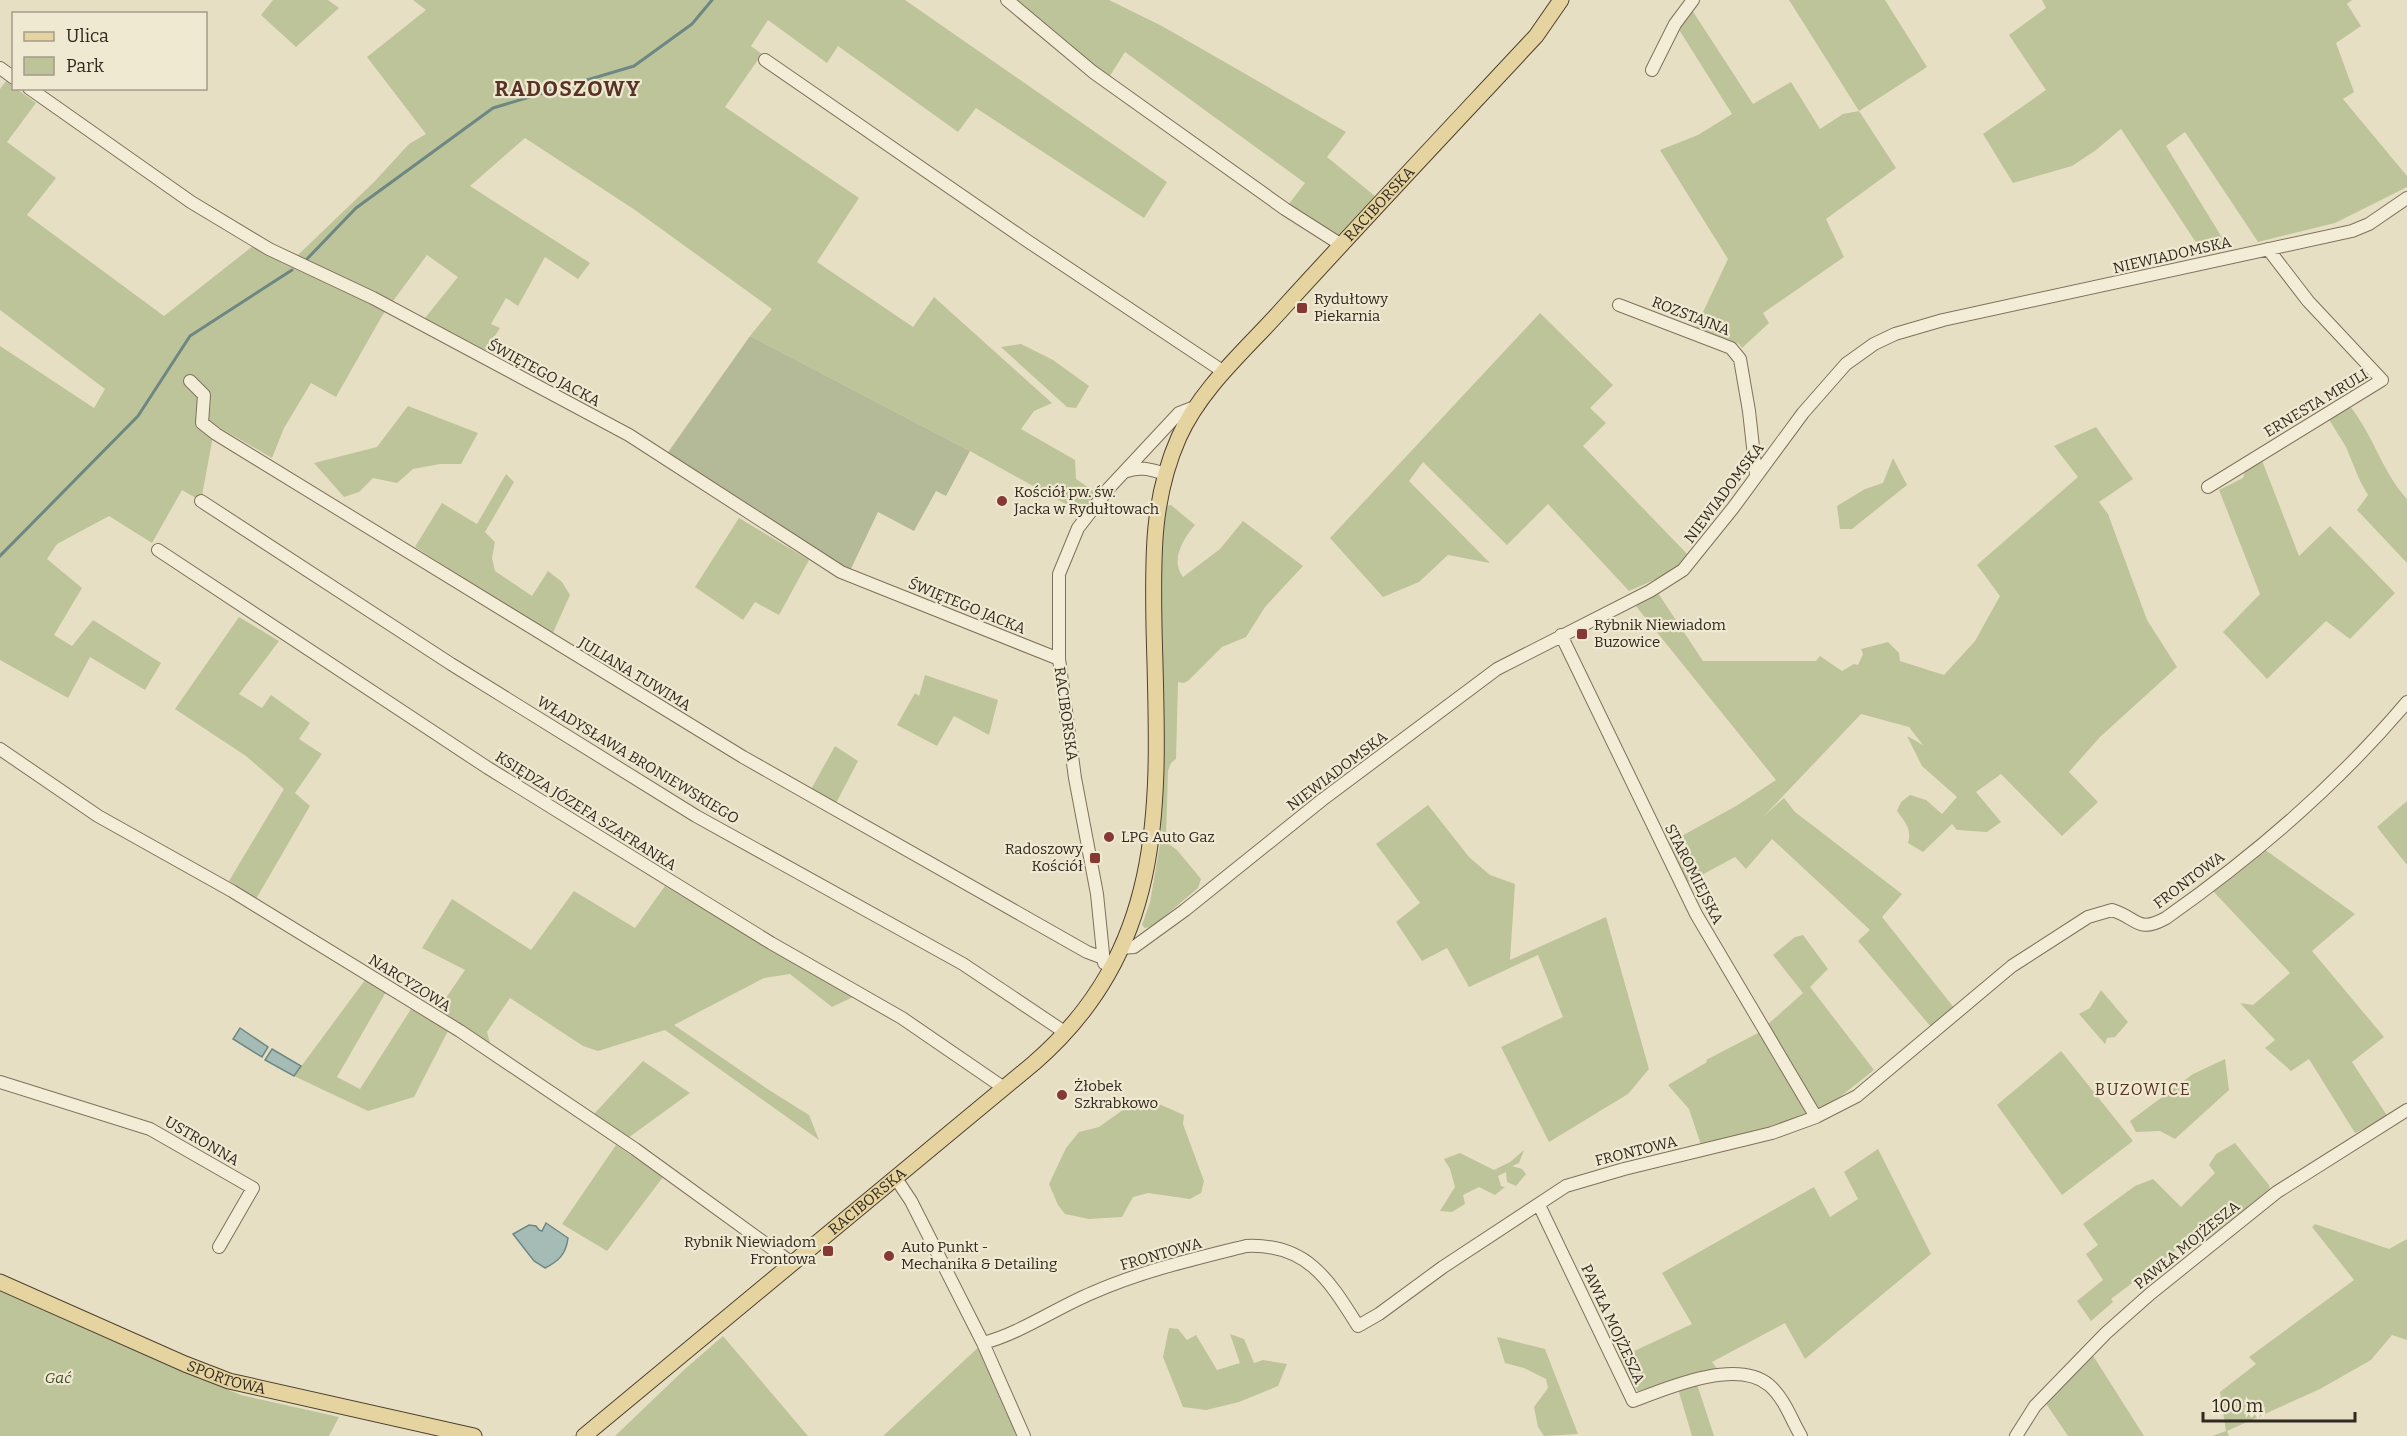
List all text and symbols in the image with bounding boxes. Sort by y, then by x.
legend [12,12,207,90]
text: Ulica [66,25,109,47]
text: Park [66,55,105,77]
district label: RADOSZOWY [495,76,641,102]
street label: RACIBORSKA [1340,163,1418,245]
street label: NIEWIADOMSKA [2111,233,2233,277]
place label: Rydułtowy Piekarnia [1314,290,1388,325]
street label: ROZSTAJNA [1649,293,1733,339]
marker: Rydułtowy Piekarnia [1295,301,1309,315]
street label: ŚWIĘTEGO JACKA [485,336,604,410]
street label: ERNESTA MRULI [2261,365,2371,441]
street label: NIEWIADOMSKA [1680,439,1768,547]
place label: Kościół pw. św. Jacka w Rydułtowach [1013,483,1160,518]
marker: Kościół pw. św. Jacka w Rydułtowach [995,494,1009,508]
street label: ŚWIĘTEGO JACKA [906,574,1029,638]
place label: Rybnik Niewiadom Buzowice [1594,616,1727,651]
marker: Rybnik Niewiadom Buzowice [1575,627,1589,641]
street label: JULIANA TUWIMA [575,633,695,715]
street label: RACIBORSKA [1050,666,1082,763]
street label: WŁADYSŁAWA BRONIEWSKIEGO [534,692,742,828]
street label: NIEWIADOMSKA [1283,727,1391,815]
street label: KSIĘDZA JÓZEFA SZAFRANKA [492,748,680,875]
street label: STAROMIEJSKA [1661,821,1727,927]
place label: LPG Auto Gaz [1121,828,1215,846]
marker: LPG Auto Gaz [1102,830,1116,844]
place label: Radoszowy Kościół [1005,840,1083,875]
street label: FRONTOWA [2150,847,2228,912]
marker: Radoszowy Kościół [1088,851,1102,865]
street label: NARCYZOWA [365,951,455,1016]
place label: Żłobek Szkrabkowo [1074,1077,1158,1112]
district label: BUZOWICE [2095,1080,2191,1099]
marker: Żłobek Szkrabkowo [1055,1088,1069,1102]
street label: USTRONNA [162,1112,243,1170]
street label: FRONTOWA [1593,1132,1679,1170]
street label: RACIBORSKA [825,1164,910,1238]
street label: PAWŁA MOJŻESZA [2131,1197,2243,1293]
place label: Rybnik Niewiadom Frontowa [684,1233,817,1268]
street label: FRONTOWA [1118,1234,1204,1274]
place label: Auto Punkt - Mechanika & Detailing [901,1238,1057,1273]
marker: Rybnik Niewiadom Frontowa [821,1244,835,1258]
marker: Auto Punkt - Mechanika & Detailing [882,1249,896,1263]
street label: PAWŁA MOJŻESZA [1577,1261,1649,1387]
street label: SPORTOWA [184,1357,268,1398]
park label: Gać [45,1369,72,1387]
scale bar [2203,1385,2354,1423]
text: 100 m [2212,1395,2263,1417]

